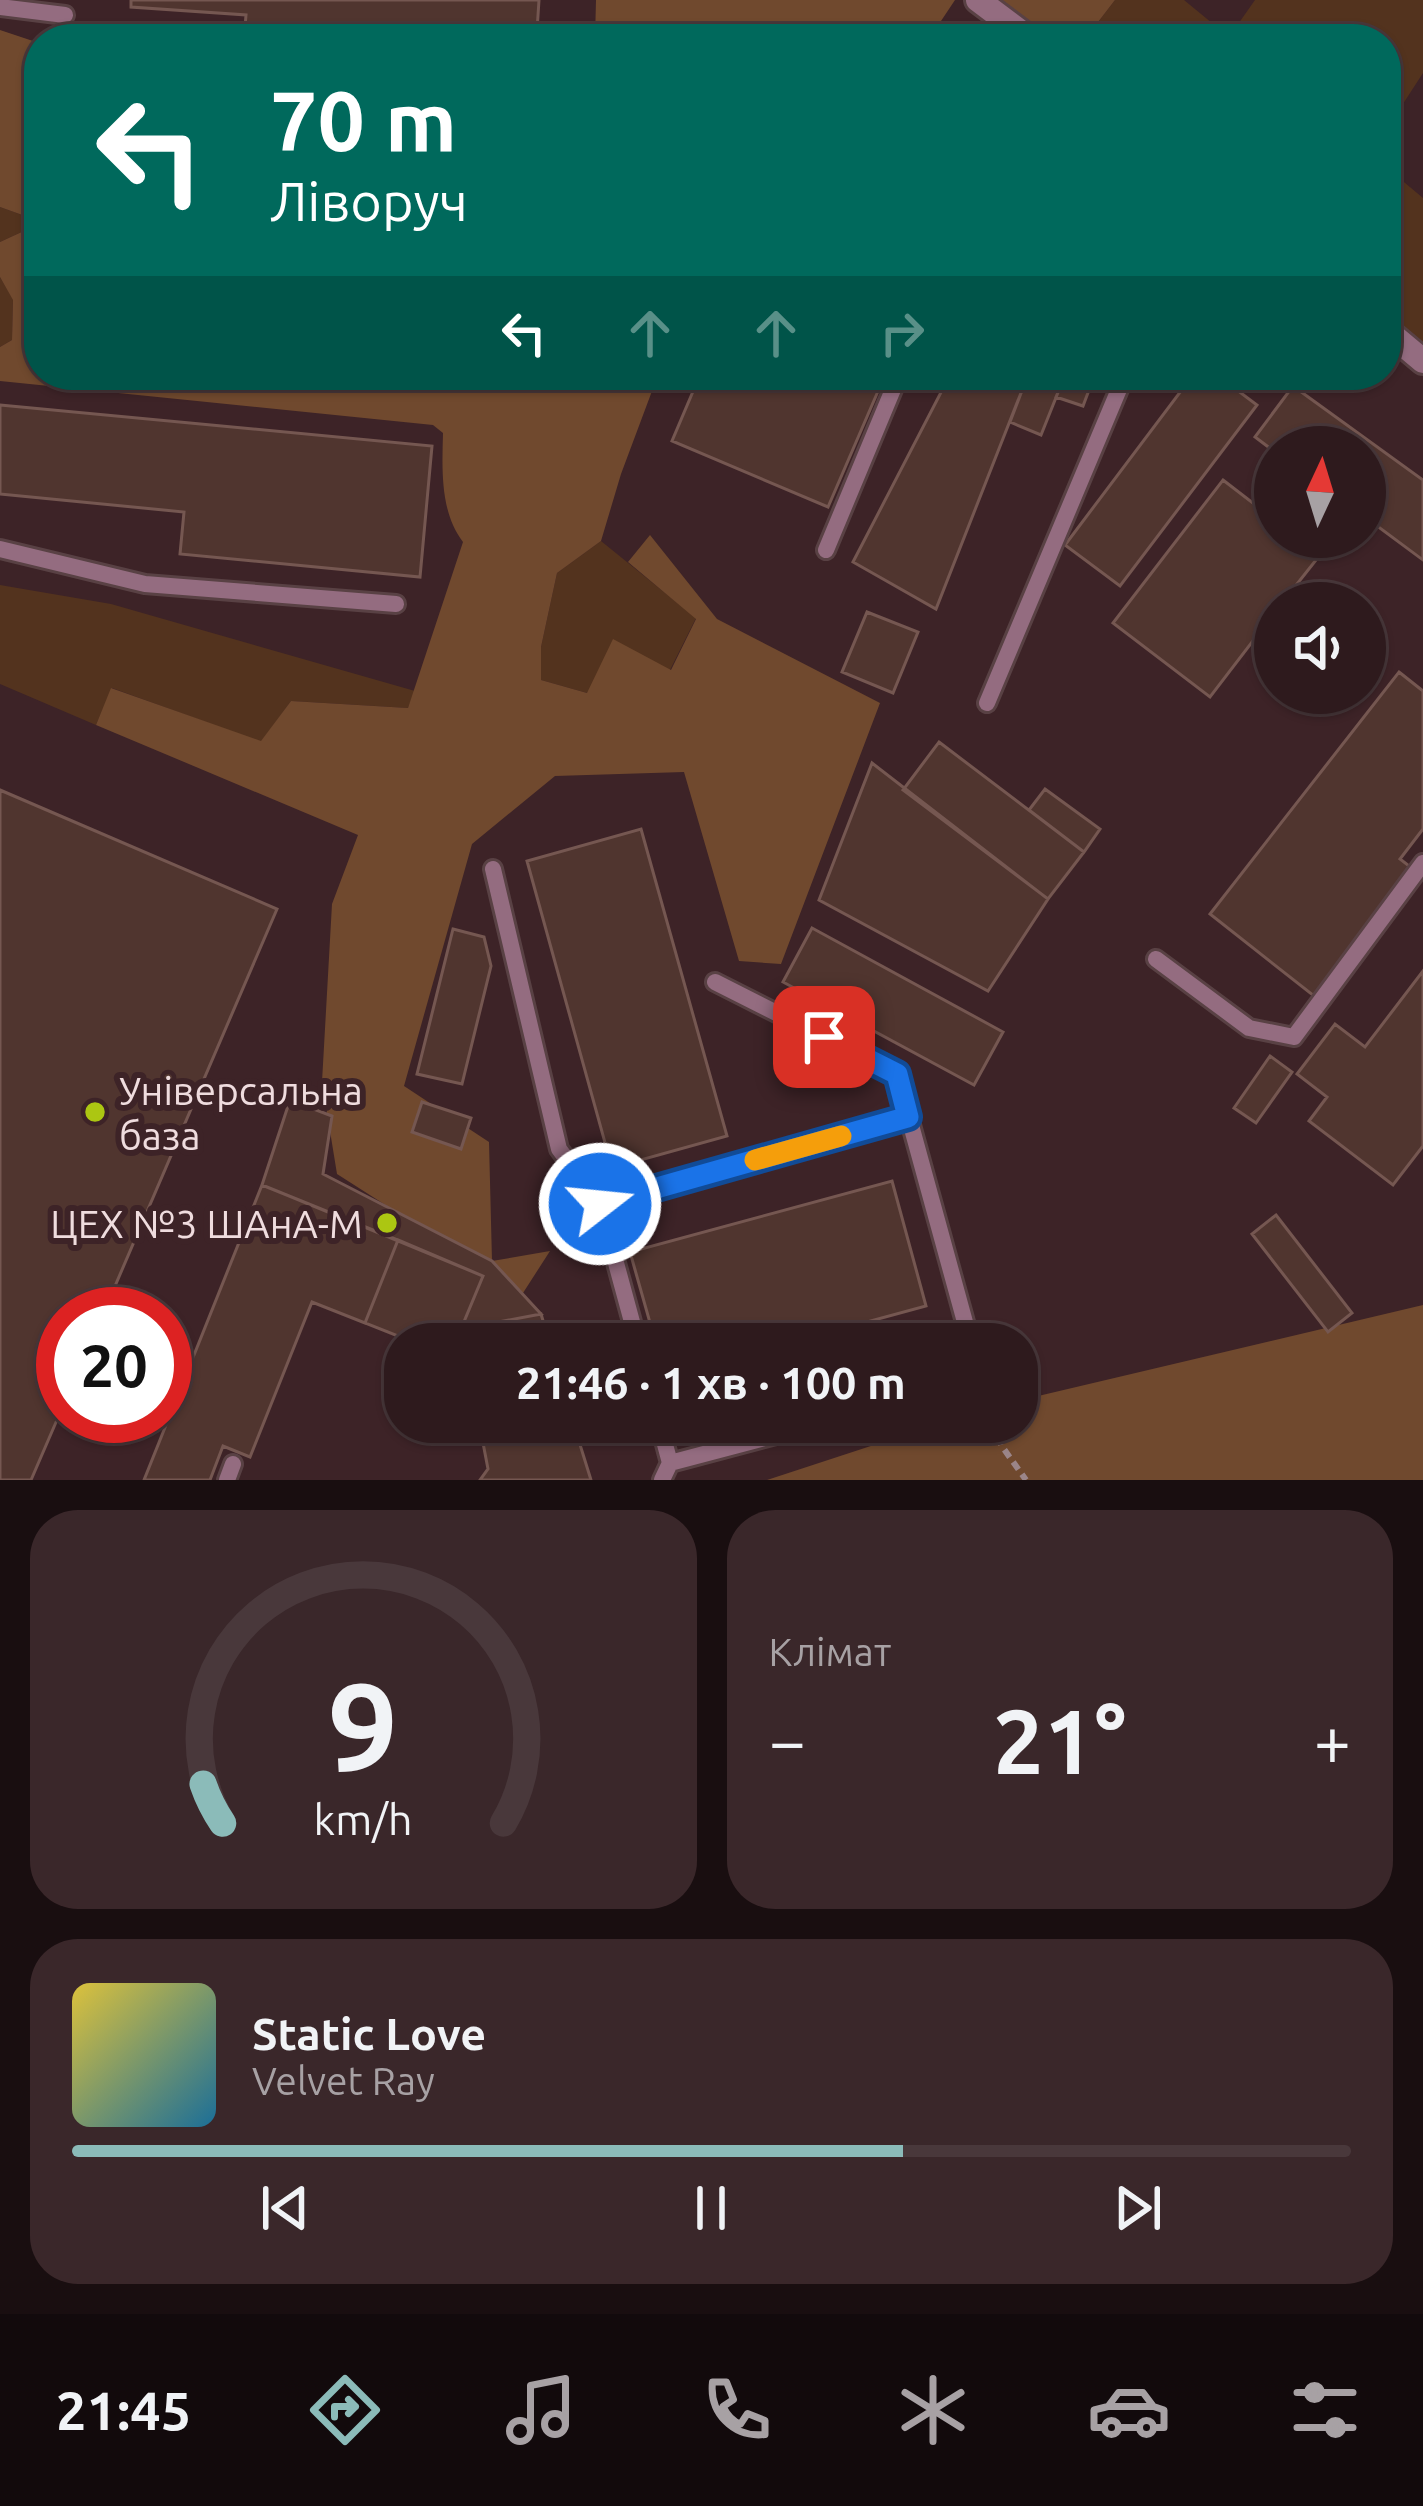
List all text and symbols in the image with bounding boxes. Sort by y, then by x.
icon: left [72,72,228,228]
text: 70 m [270,73,457,167]
text: Ліворуч [270,171,468,231]
icon: left [491,300,557,366]
icon: ahead [617,300,683,366]
icon: ahead [743,300,809,366]
icon: right [869,300,935,366]
north arrow [1254,426,1386,558]
map controls [1254,426,1386,714]
button: sound [1254,582,1386,714]
pin [773,986,875,1088]
icon: arrive [791,1004,857,1070]
place label: Універсальна база [119,1069,363,1157]
marker: Універсальна база [82,1099,108,1125]
position arrow [537,1141,663,1267]
place label: ЦЕХ №3 ШАнА-М [50,1202,363,1245]
marker: ЦЕХ №3 ШАнА-М [374,1210,400,1236]
speed limit sign: 20 [36,1287,192,1443]
text: 21:46 · 1 хв · 100 m [516,1357,906,1408]
text: Клімат [769,1630,891,1673]
text: 9 [328,1656,398,1796]
text: 21° [993,1690,1126,1791]
text: − [769,1703,806,1777]
text: + [1314,1703,1351,1777]
text: km/h [314,1794,413,1842]
text: Static Love [252,2008,486,2059]
text: Velvet Ray [252,2059,435,2102]
icon: previous [252,2175,318,2241]
icon: pause [678,2175,744,2241]
icon: next [1105,2175,1171,2241]
icon: directions [303,2368,387,2452]
icon: music [499,2368,583,2452]
icon: phone [695,2368,779,2452]
icon: climate [891,2368,975,2452]
icon: car [1087,2368,1171,2452]
icon: filters [1283,2368,1367,2452]
text: 21:45 [56,2380,191,2440]

